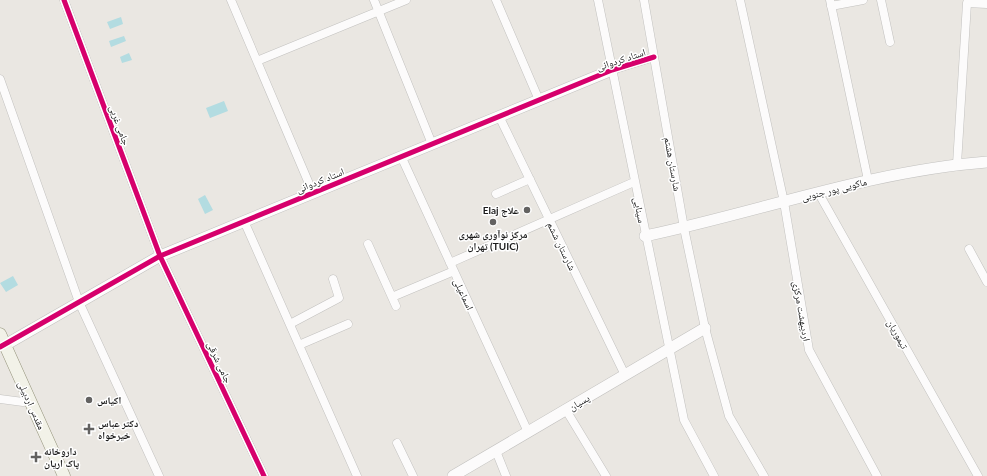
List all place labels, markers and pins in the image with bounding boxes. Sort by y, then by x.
place label: Elaj علاج [483,204,519,218]
marker: Elaj علاج [522,205,532,215]
marker: مرکز نوآوری شهری تهران (TUIC) [488,217,498,227]
place label: مرکز نوآوری شهری تهران (TUIC) [459,228,528,253]
place label: اکیاس [97,394,122,407]
marker: اکیاس [84,395,94,405]
place label: دکتر عباس خیرخواه [98,417,138,442]
marker: دکتر عباس خیرخواه [83,423,95,435]
place label: داروخانه پاک اریان [44,445,80,470]
marker: داروخانه پاک اریان [31,452,41,462]

